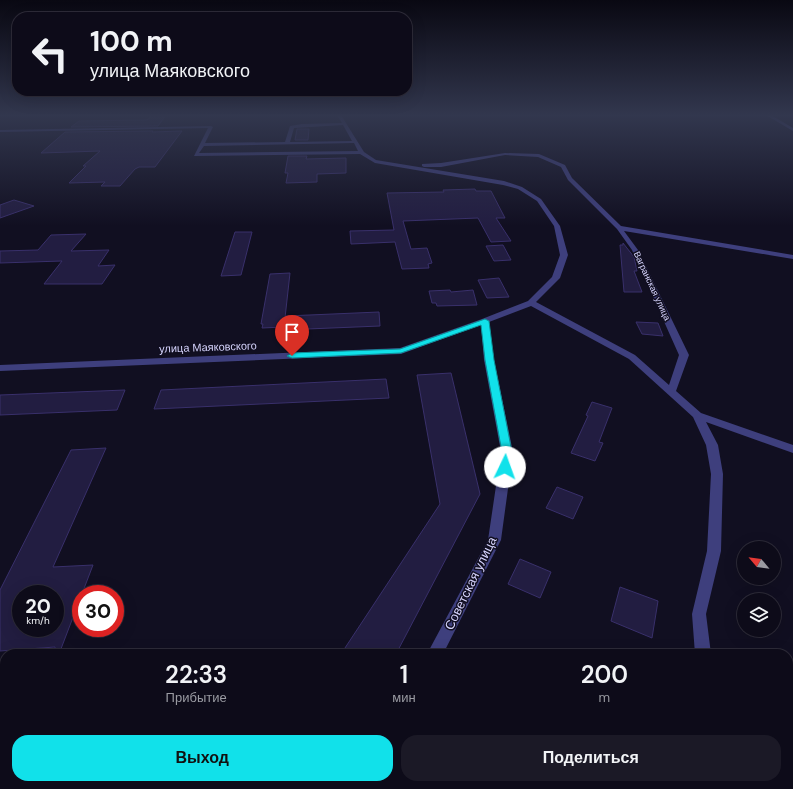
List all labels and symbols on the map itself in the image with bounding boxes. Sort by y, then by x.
street label: Вагранская улица [631,250,673,322]
pin [275,315,309,356]
street label: улица Маяковского [159,338,257,356]
position arrow [484,446,526,488]
street label: Советская улица [440,533,501,633]
north arrow [737,541,781,585]
speed limit sign: 30 [72,585,124,637]

